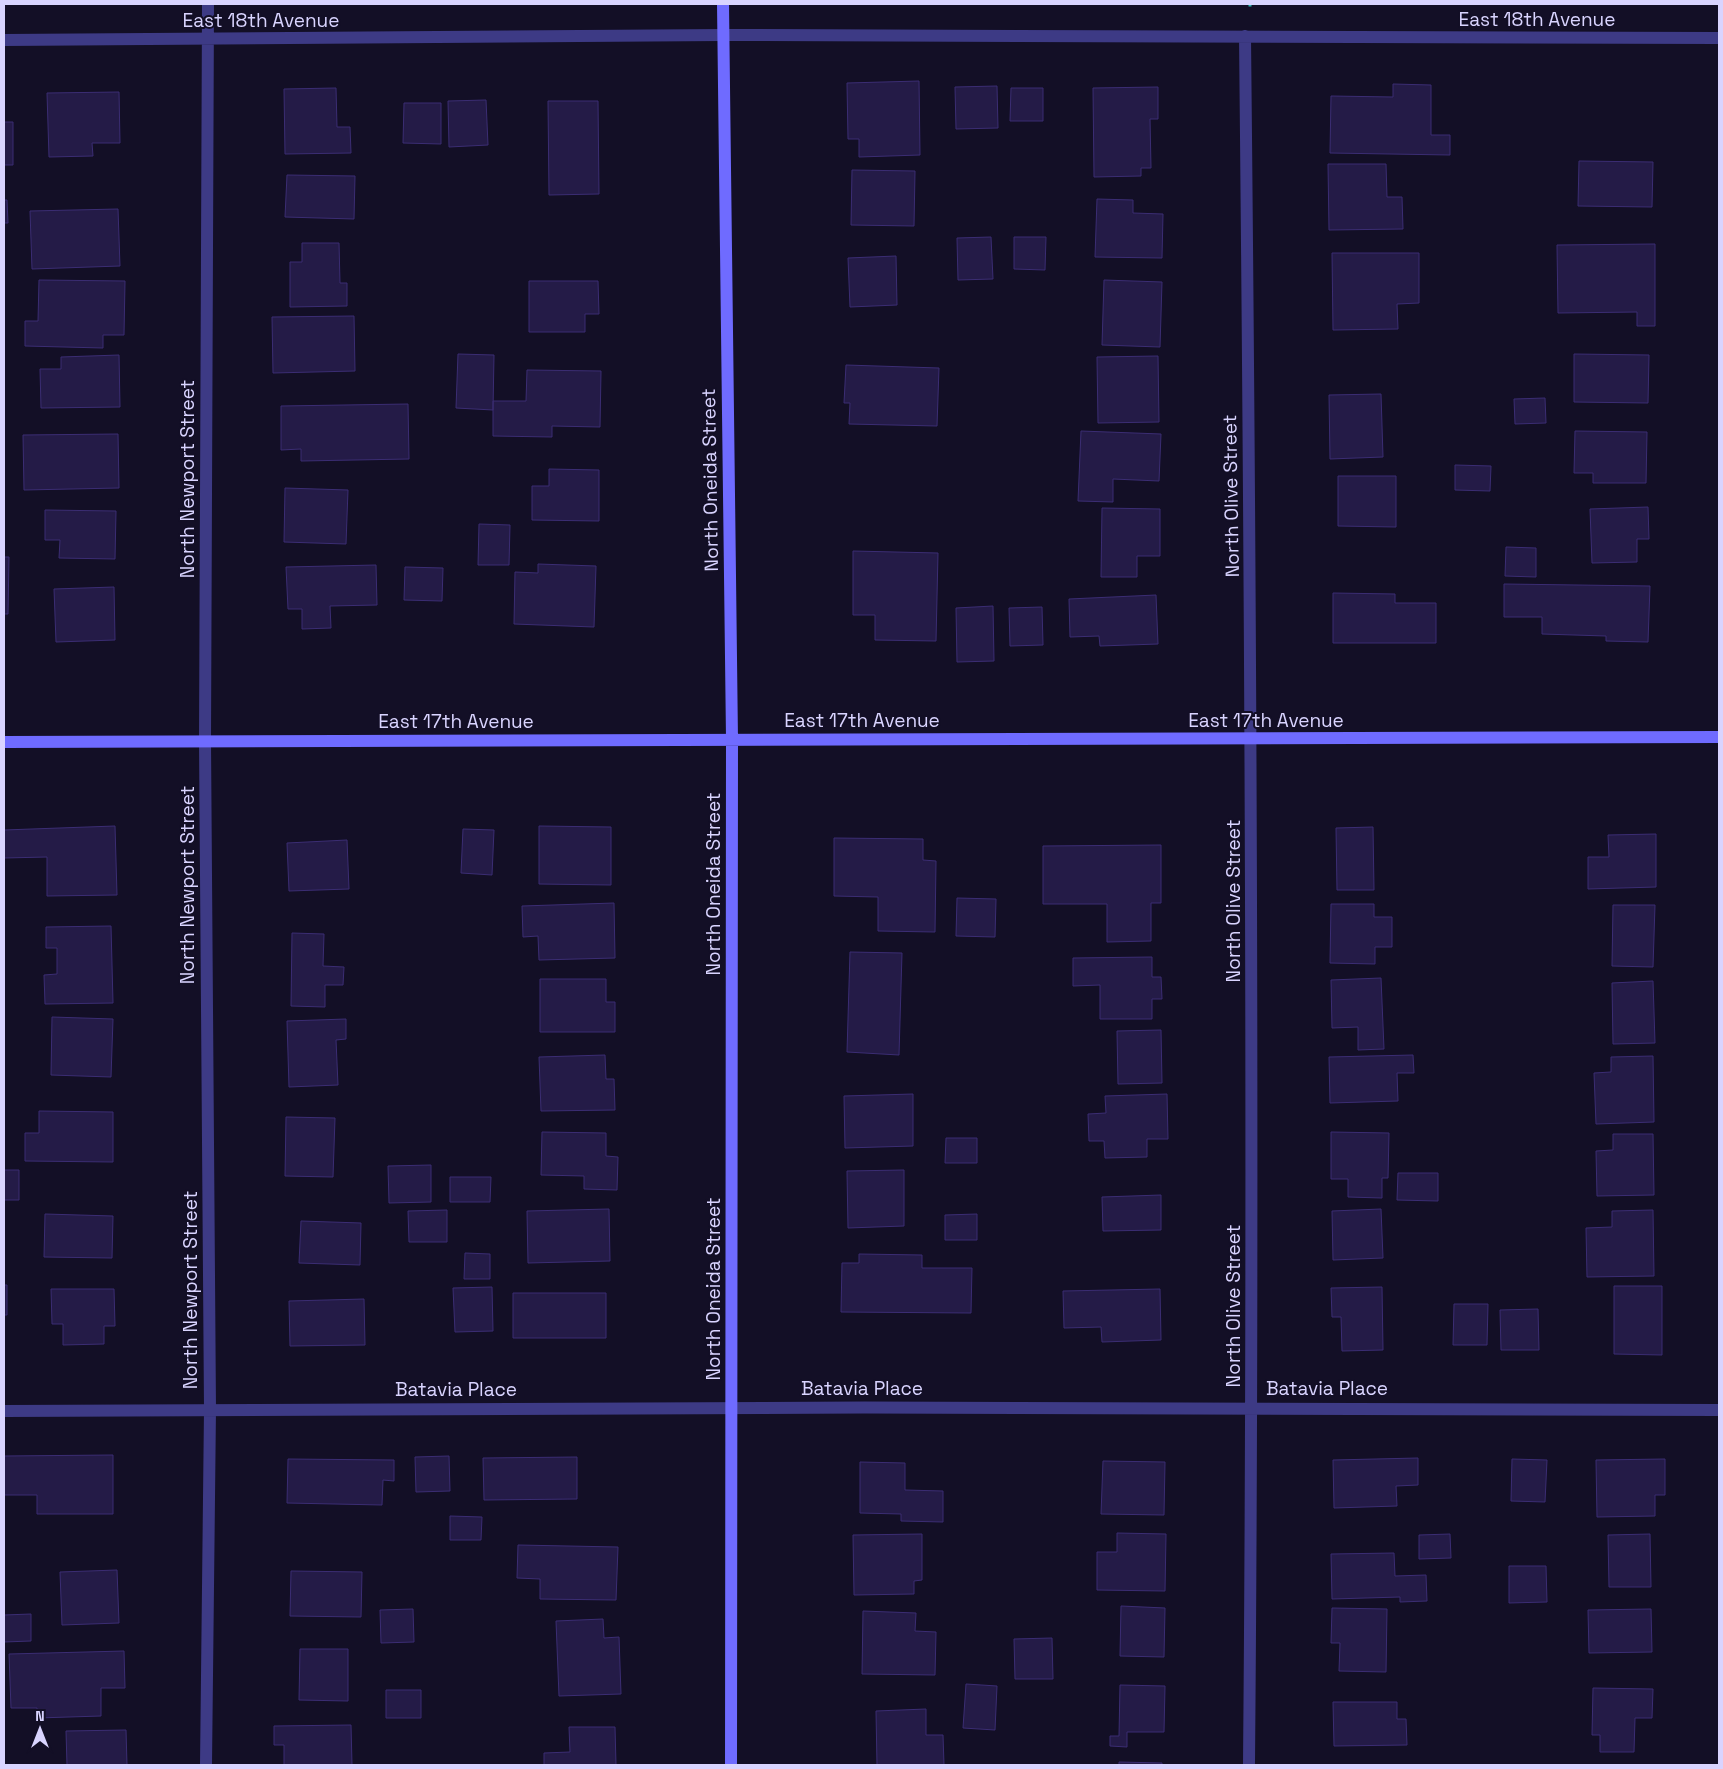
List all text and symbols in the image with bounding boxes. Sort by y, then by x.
street label: East 18th Avenue [1459,7,1615,32]
street label: East 18th Avenue [183,8,339,33]
street label: North Newport Street [175,380,200,578]
street label: North Oneida Street [696,388,724,572]
street label: North Olive Street [1217,414,1245,578]
street label: East 17th Avenue [784,708,940,733]
street label: East 17th Avenue [1188,708,1344,733]
street label: East 17th Avenue [378,709,534,734]
street label: North Newport Street [175,786,200,984]
street label: North Oneida Street [701,792,726,976]
street label: North Olive Street [1221,820,1246,982]
street label: North Newport Street [178,1191,203,1389]
street label: North Oneida Street [701,1197,726,1381]
street label: North Olive Street [1221,1225,1246,1387]
street label: Batavia Place [801,1376,923,1401]
street label: Batavia Place [1266,1376,1388,1401]
street label: Batavia Place [395,1377,517,1402]
north arrow [15,1704,65,1754]
text: N [35,1707,45,1725]

